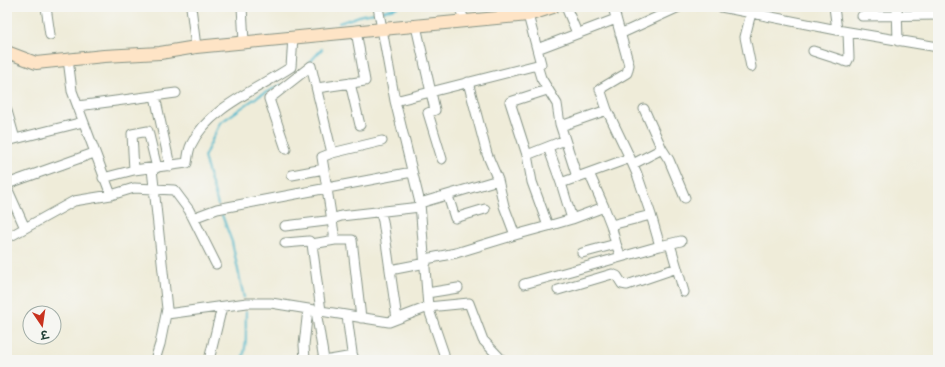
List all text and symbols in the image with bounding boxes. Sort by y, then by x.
north arrow [22,305,62,345]
text: उ [37,325,50,343]

